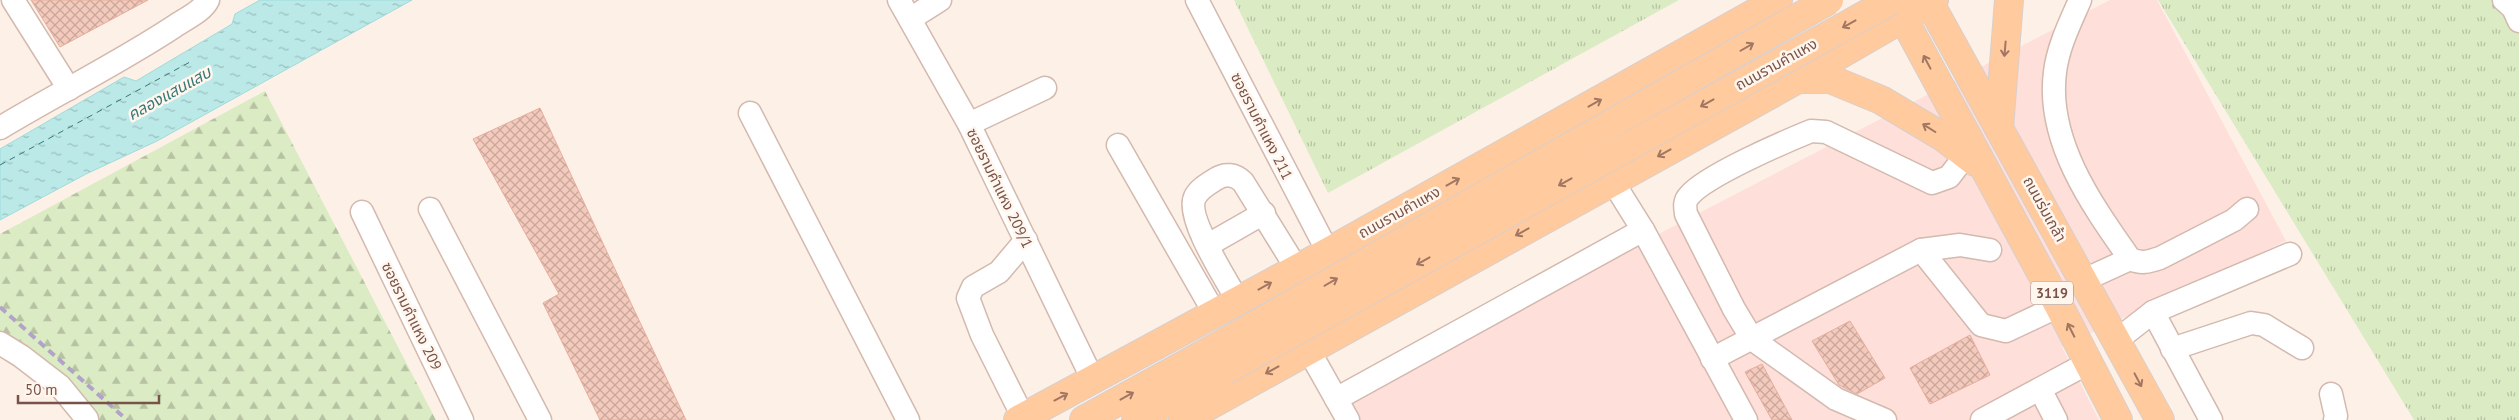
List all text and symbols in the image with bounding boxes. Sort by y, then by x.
one-way arrow [1842,19,1857,29]
street label: ถนนรามคำแหง [1732,34,1820,94]
one-way arrow [2000,40,2010,56]
one-way arrow [1739,41,1753,51]
one-way arrow [1921,55,1931,70]
water label: คลองแสนแสบ [124,61,215,124]
street label: ซอยรามคำแหง 211 [1227,69,1297,183]
one-way arrow [1587,98,1602,107]
one-way arrow [1700,98,1715,108]
one-way arrow [1922,123,1936,133]
street label: ซอยรามคำแหง 209/1 [963,125,1037,251]
one-way arrow [1657,149,1672,159]
street label: ถนนร่มเกล้า [2019,173,2071,245]
one-way arrow [1446,177,1461,187]
one-way arrow [1558,177,1573,187]
street label: ถนนรามคำแหง [1355,182,1443,242]
one-way arrow [1514,227,1529,237]
one-way arrow [1416,256,1431,266]
street label: ซอยรามคำแหง 209 [378,259,446,373]
one-way arrow [1324,277,1339,287]
one-way arrow [1258,281,1272,291]
road number: 3119 [2031,282,2073,304]
one-way arrow [2066,323,2075,338]
one-way arrow [1266,365,1280,375]
scale bar [18,372,159,404]
one-way arrow [2134,372,2144,387]
text: 50 m [25,380,58,399]
one-way arrow [1119,391,1134,401]
one-way arrow [1053,392,1068,402]

